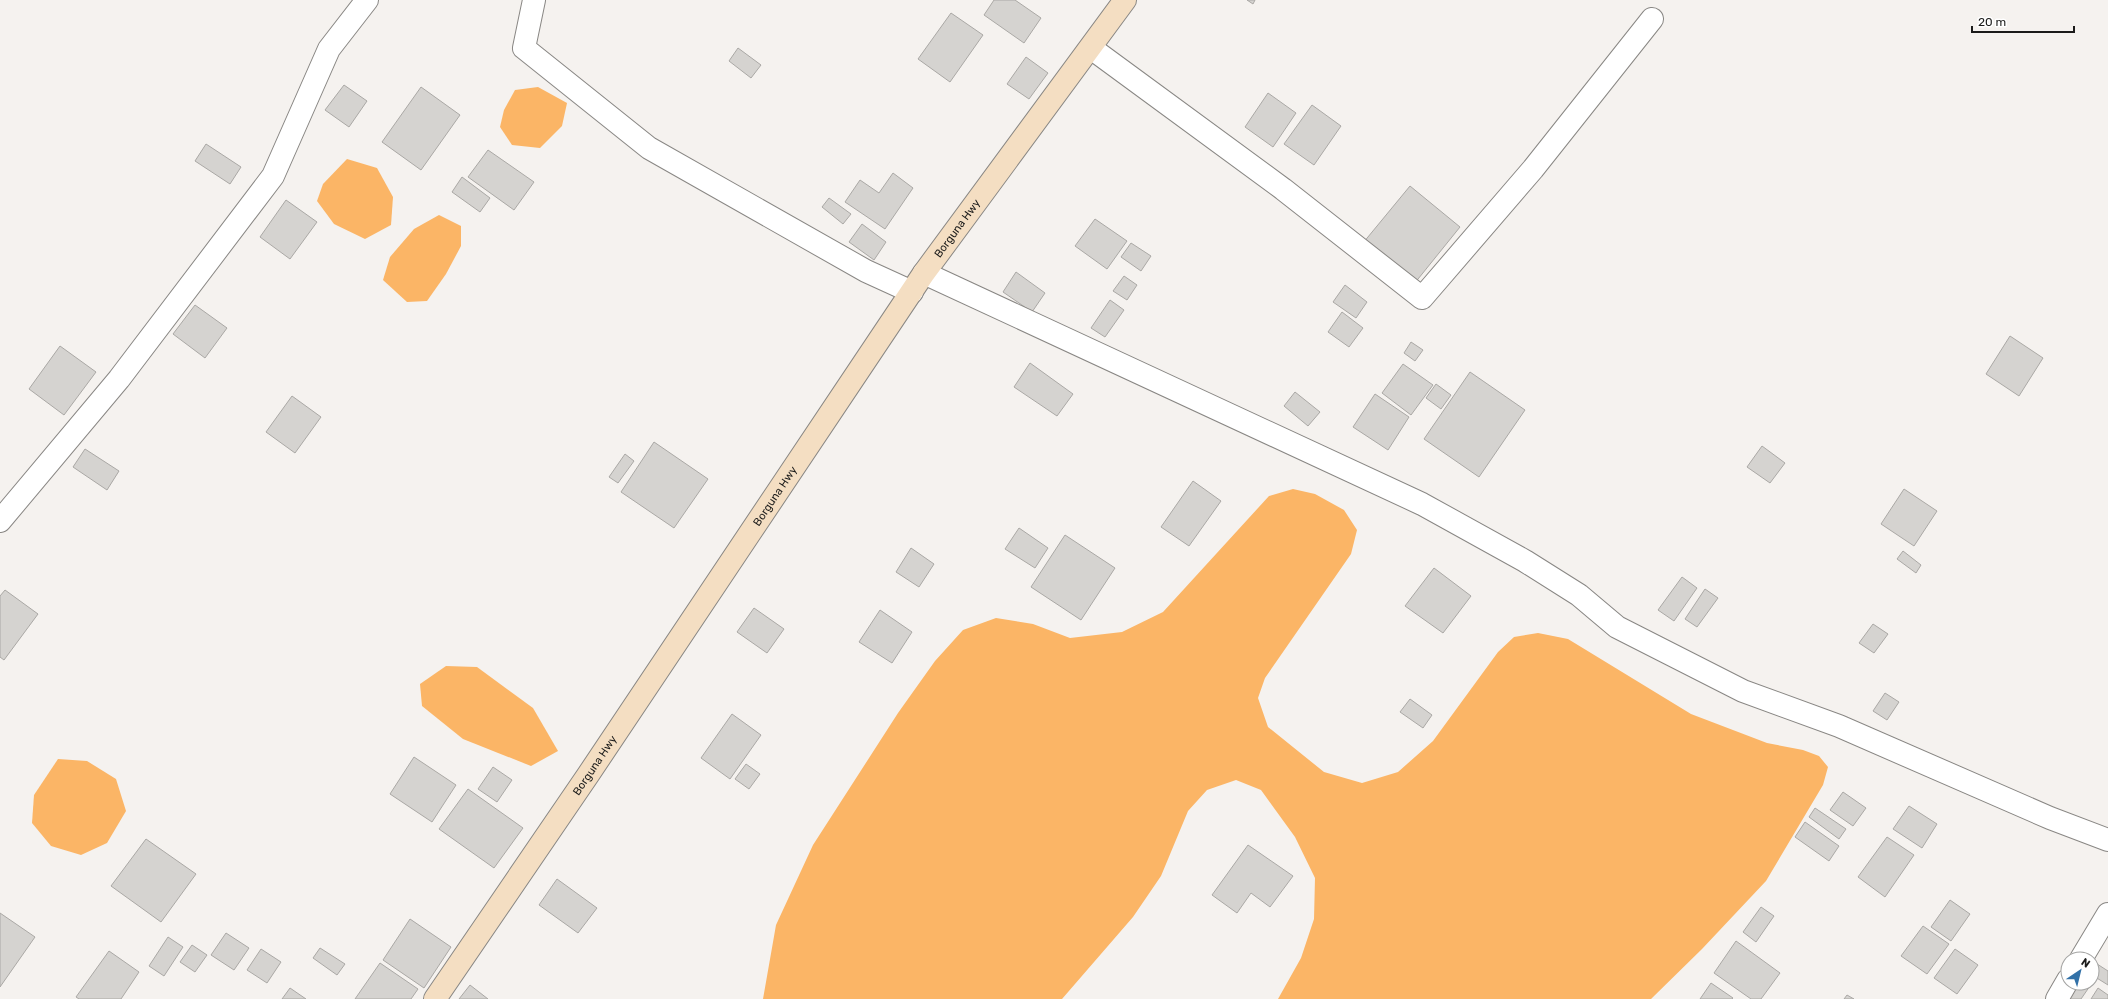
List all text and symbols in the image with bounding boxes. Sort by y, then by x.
scale bar [1972,8,2074,34]
text: 20 m [1978,15,2006,29]
street label: Borguna Hwy [931,196,983,260]
street label: Borguna Hwy [750,464,799,528]
street label: Borguna Hwy [570,733,619,798]
north arrow [2060,951,2100,991]
text: N [2078,956,2092,971]

